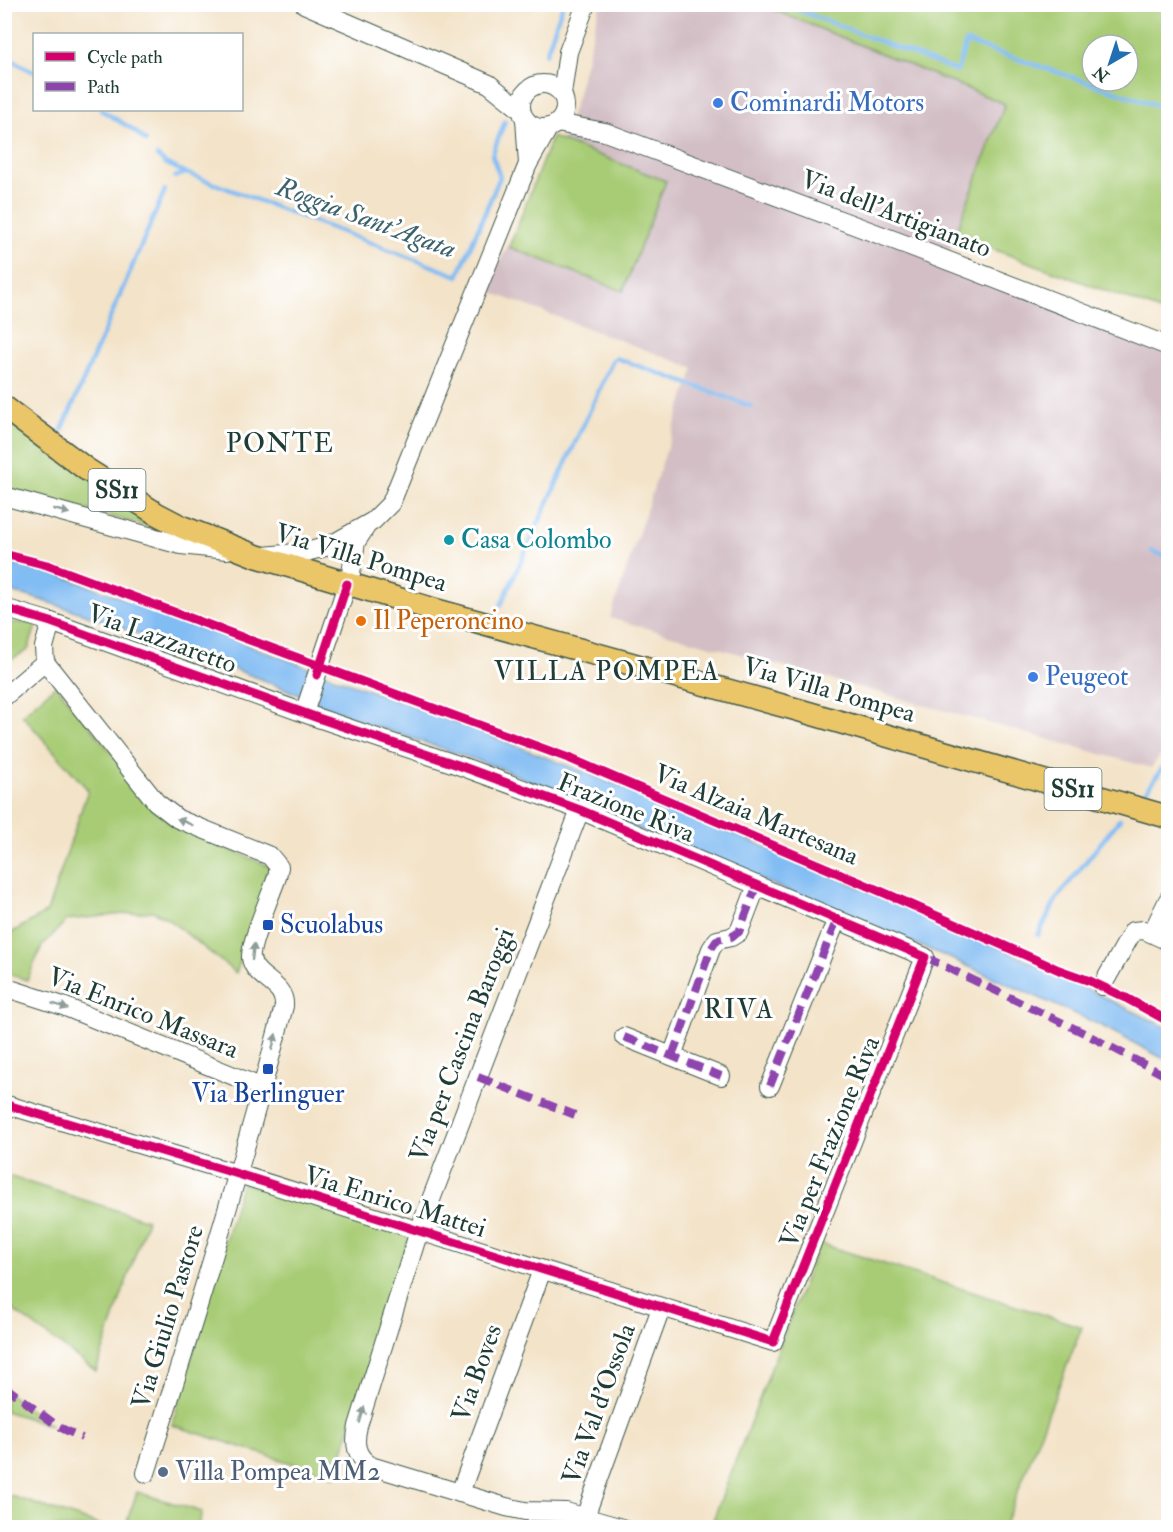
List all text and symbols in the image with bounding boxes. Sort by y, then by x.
legend [33,33,243,111]
north arrow [1080,33,1140,93]
text: Cycle path [87,46,163,69]
text: N [1089,61,1114,87]
text: Path [87,76,120,99]
place label: Cominardi Motors [730,87,924,119]
marker: Cominardi Motors [711,96,725,110]
street label: Via dell'Artigianato [796,163,996,265]
water label: Roggia Sant'Agata [271,170,460,266]
district label: PONTE [226,427,334,460]
road number: SS11 [88,469,146,511]
one-way arrow [52,507,70,517]
street label: Via Villa Pompea [271,517,451,600]
place label: Casa Colombo [461,524,612,556]
marker: Casa Colombo [442,533,456,547]
street label: Via Lazzaretto [83,597,241,681]
place label: Il Peperoncino [373,605,524,638]
marker: Il Peperoncino [354,614,368,628]
street label: Via Villa Pompea [739,650,919,731]
district label: VILLA POMPEA [494,655,720,688]
place label: Peugeot [1045,661,1128,693]
marker: Peugeot [1026,670,1040,684]
street label: Via Alzaia Martesana [649,757,863,873]
street label: Frazione Riva [553,766,699,850]
road number: SS11 [1044,768,1102,810]
one-way arrow [176,817,194,827]
place label: Scuolabus [280,909,383,941]
marker: Scuolabus [261,918,275,932]
street label: Via per Cascina Baroggi [403,923,522,1167]
one-way arrow [248,942,258,961]
street label: Via Enrico Massara [43,960,243,1066]
district label: RIVA [703,993,775,1026]
one-way arrow [51,1001,69,1011]
street label: Via per Frazione Riva [773,1031,888,1253]
one-way arrow [270,1033,280,1052]
marker: Via Berlinguer [261,1062,275,1076]
place label: Via Berlinguer [192,1078,345,1110]
street label: Via Enrico Mattei [300,1159,490,1245]
street label: Via Giulio Pastore [125,1221,211,1413]
street label: Via Val d'Ossola [555,1319,643,1489]
street label: Via Boves [445,1320,509,1426]
one-way arrow [357,1406,367,1424]
place label: Villa Pompea MM2 [175,1456,380,1489]
marker: Villa Pompea MM2 [156,1465,170,1479]

